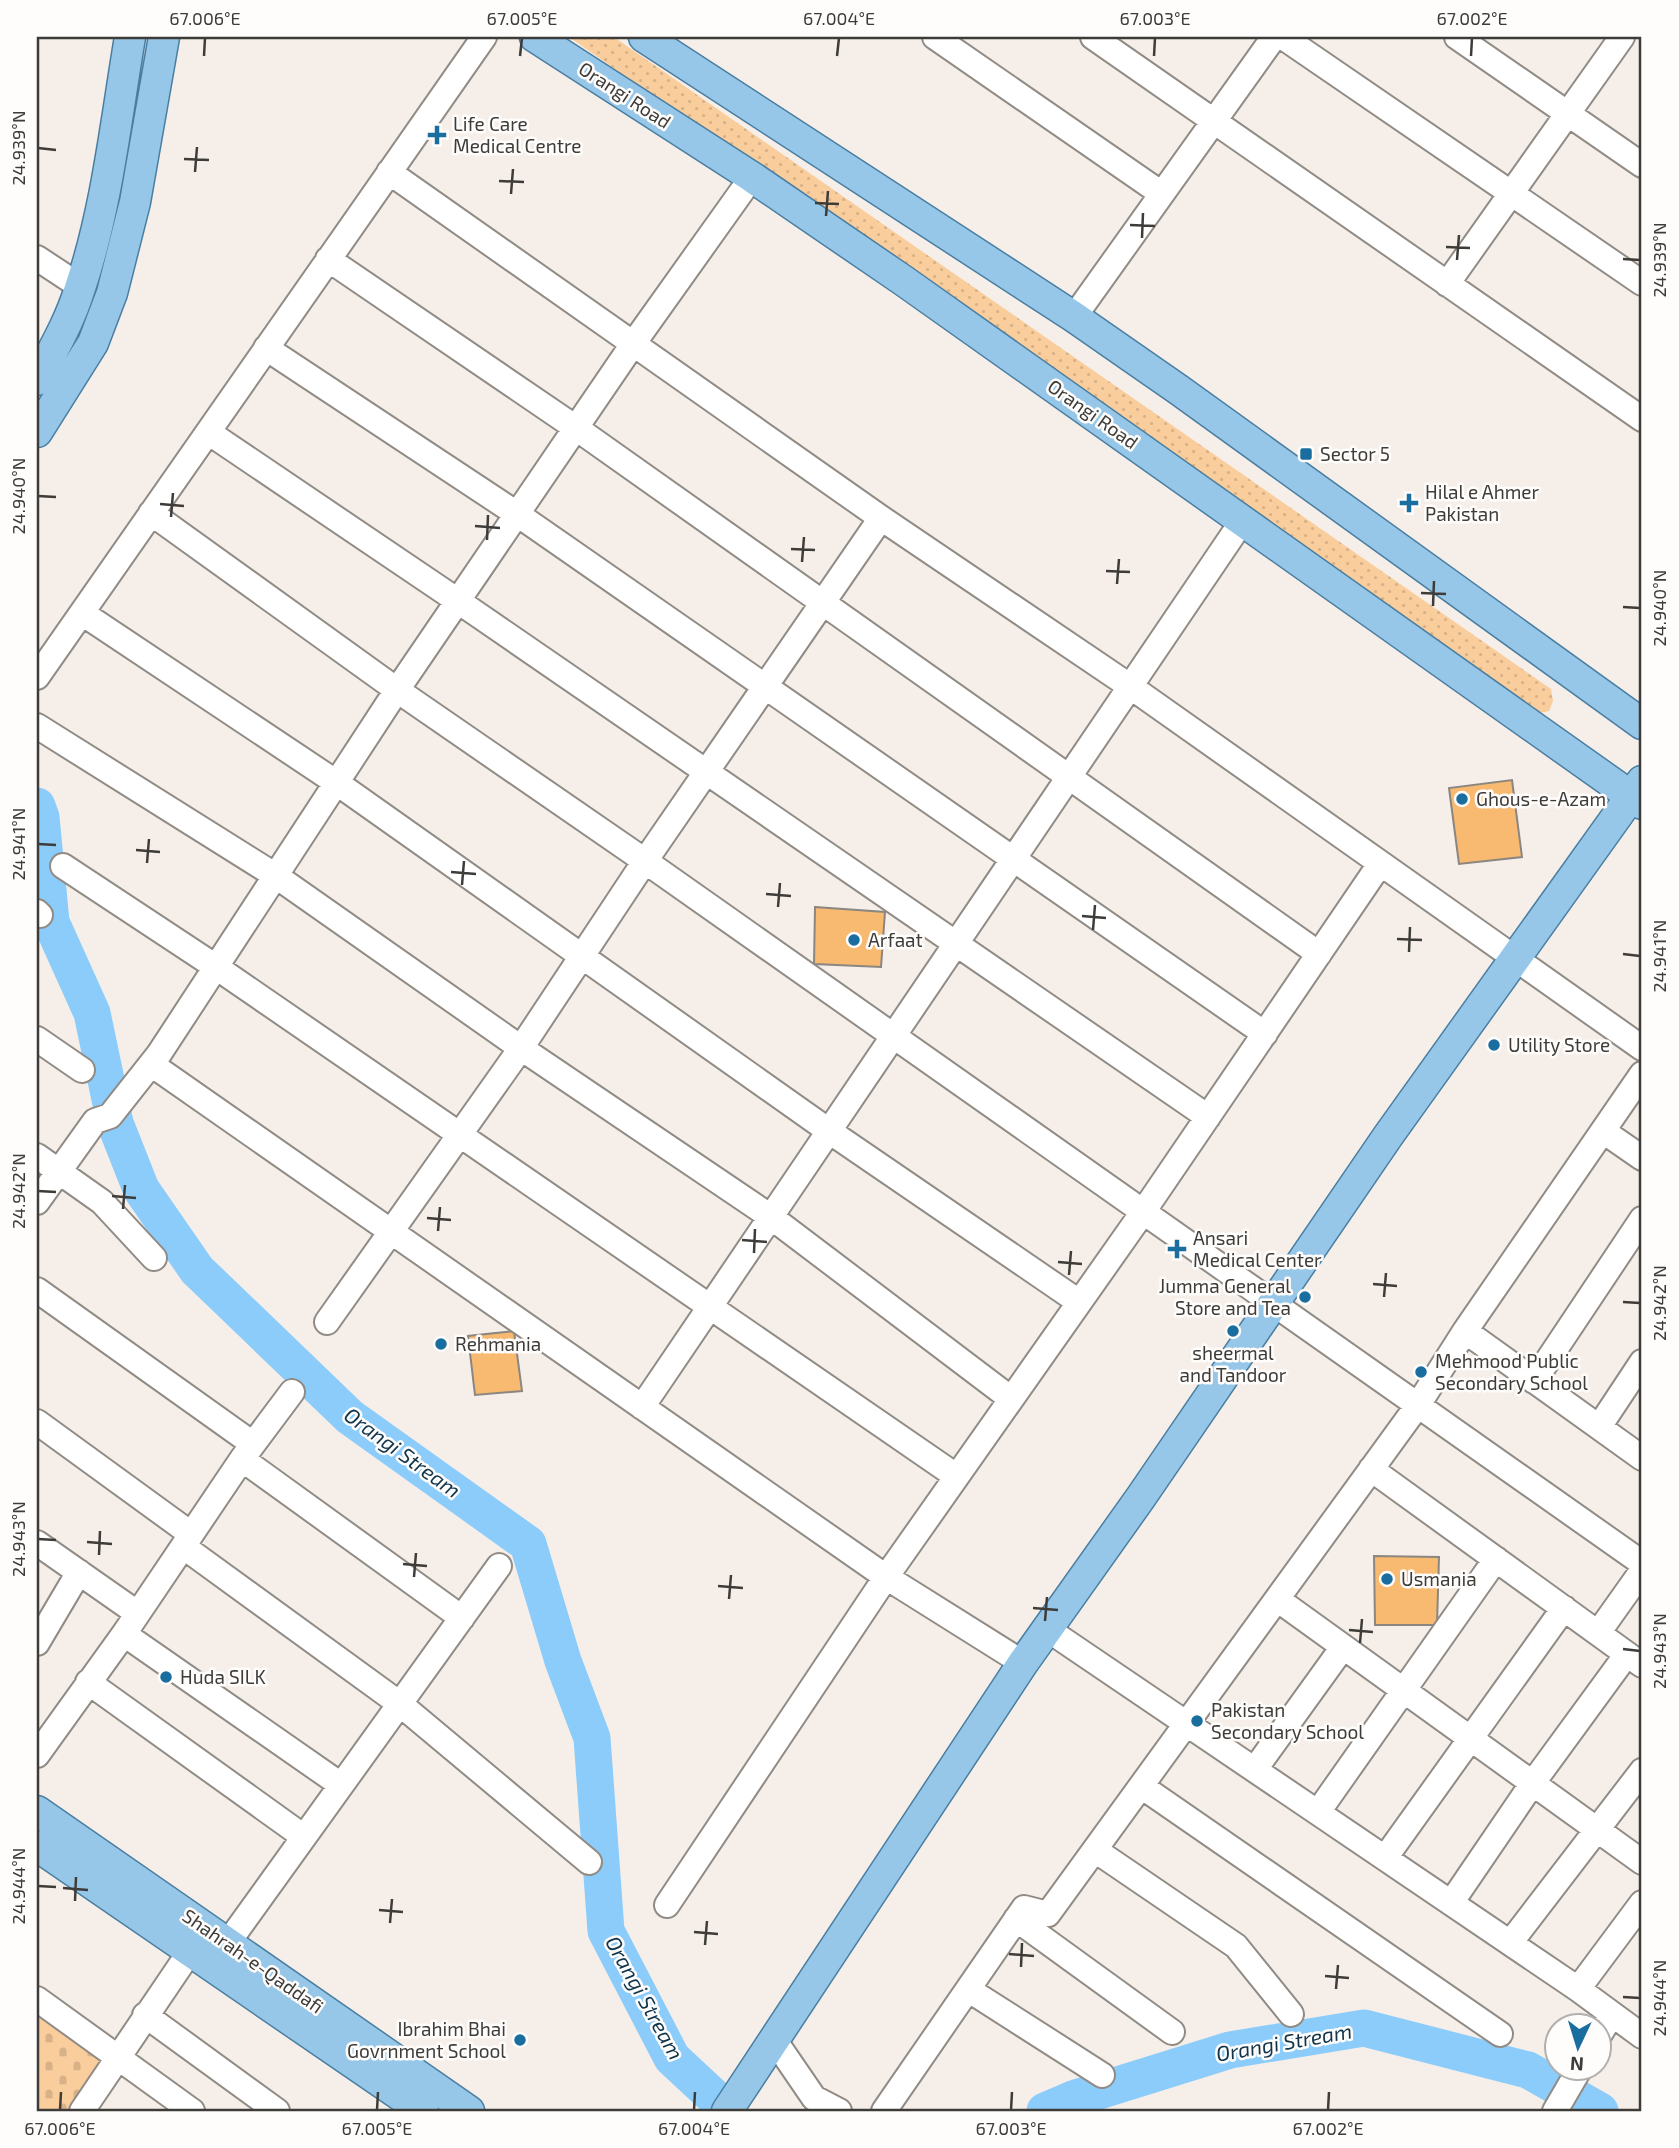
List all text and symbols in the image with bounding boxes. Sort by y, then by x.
text: 67.006°E [169,7,241,29]
text: 67.005°E [487,7,557,29]
text: 67.004°E [803,7,875,29]
text: 67.003°E [1119,7,1191,29]
text: 67.002°E [1436,7,1508,29]
street label: Orangi Road [575,56,676,133]
text: 24.939°N [7,110,29,186]
place label: Life Care Medical Centre [453,112,581,157]
marker: Life Care Medical Centre [427,125,447,145]
text: 24.939°N [1648,222,1670,298]
street label: Orangi Road [1044,374,1143,453]
place label: Sector 5 [1320,442,1390,465]
marker: Sector 5 [1298,446,1314,462]
text: 24.940°N [7,458,29,534]
place label: Hilal e Ahmer Pakistan [1425,480,1540,525]
marker: Hilal e Ahmer Pakistan [1399,493,1419,513]
text: 24.940°N [1648,570,1670,646]
place label: Ghous-e-Azam [1476,787,1606,810]
marker: Ghous-e-Azam [1454,791,1470,807]
text: 24.941°N [7,807,29,881]
text: 24.941°N [1648,919,1670,993]
place label: Arfaat [868,928,923,951]
marker: Arfaat [846,932,862,948]
place label: Utility Store [1508,1033,1610,1056]
marker: Utility Store [1486,1037,1502,1053]
text: 24.942°N [7,1153,29,1229]
place label: Ansari Medical Center [1193,1226,1322,1271]
marker: Ansari Medical Center [1167,1239,1187,1259]
text: 24.942°N [1648,1265,1670,1341]
place label: Jumma General Store and Tea [1159,1274,1291,1319]
marker: Jumma General Store and Tea [1297,1289,1313,1305]
marker: sheermal and Tandoor [1225,1323,1241,1339]
place label: Rehmania [455,1332,541,1355]
marker: Rehmania [433,1336,449,1352]
place label: sheermal and Tandoor [1180,1341,1287,1386]
place label: Mehmood Public Secondary School [1435,1349,1588,1394]
marker: Mehmood Public Secondary School [1413,1364,1429,1380]
water label: Orangi Stream [340,1401,466,1502]
text: 24.943°N [7,1501,29,1577]
place label: Usmania [1401,1567,1477,1590]
marker: Usmania [1379,1571,1395,1587]
text: 24.943°N [1648,1613,1670,1689]
place label: Huda SILK [180,1665,266,1688]
marker: Huda SILK [158,1669,174,1685]
place label: Pakistan Secondary School [1211,1698,1364,1743]
marker: Pakistan Secondary School [1189,1713,1205,1729]
text: 24.944°N [7,1848,29,1924]
street label: Shahrah-e-Qaddafi [179,1903,328,2018]
water label: Orangi Stream [601,1931,690,2064]
text: 24.944°N [1648,1960,1670,2036]
north arrow [1542,2011,1612,2082]
place label: Ibrahim Bhai Govrnment School [347,2017,506,2062]
water label: Orangi Stream [1214,2017,1354,2066]
marker: Ibrahim Bhai Govrnment School [512,2032,528,2048]
text: N [1569,2053,1584,2076]
text: 67.006°E [24,2117,96,2139]
text: 67.005°E [342,2117,412,2139]
text: 67.004°E [658,2117,730,2139]
text: 67.003°E [975,2117,1047,2139]
text: 67.002°E [1292,2117,1364,2139]

